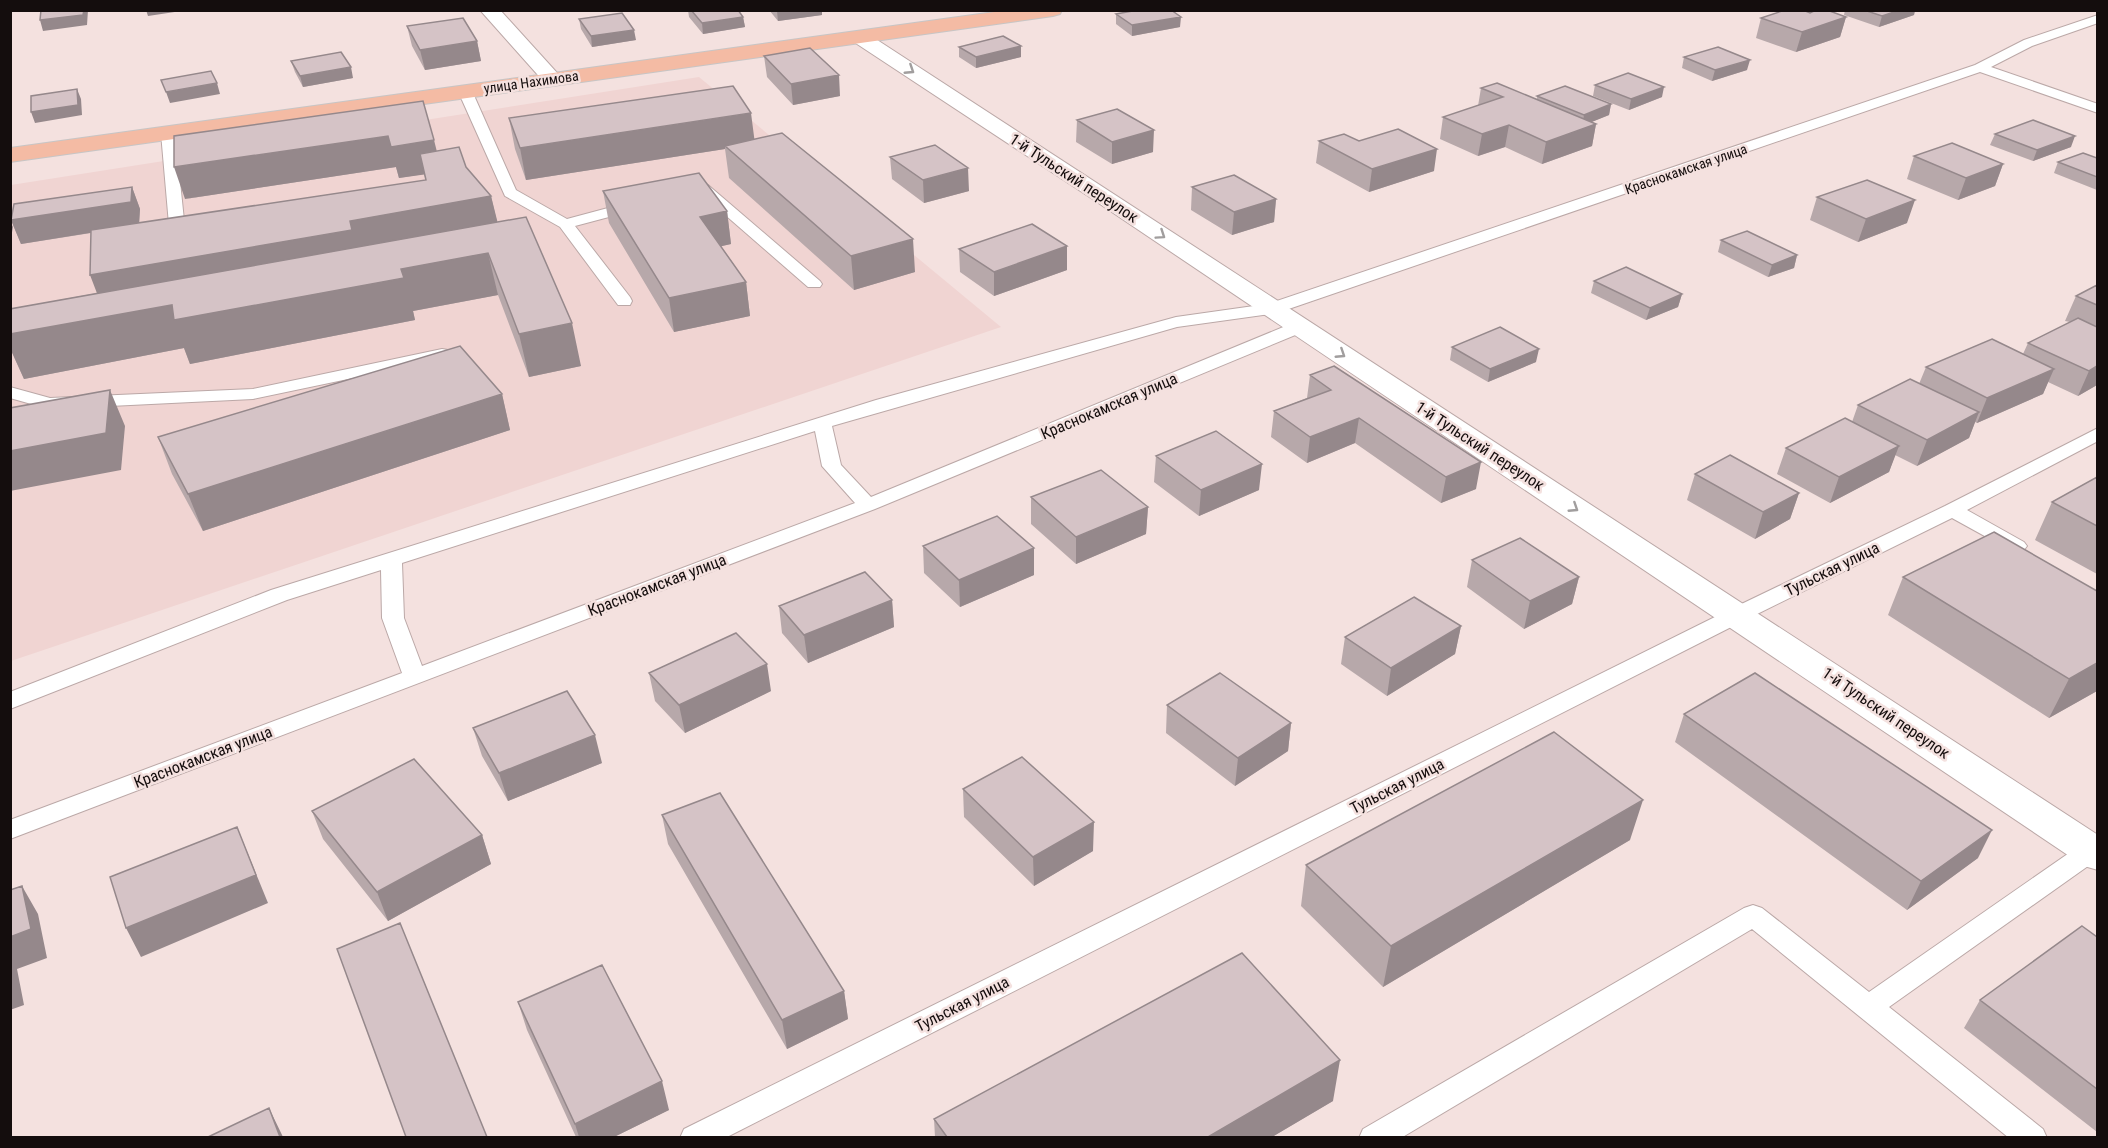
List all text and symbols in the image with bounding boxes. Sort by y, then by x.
one-way arrow [904,63,914,75]
street label: улица Нахимова [483,67,579,97]
street label: 1-й Тульский переулок [1006,129,1142,227]
street label: Краснокамская улица [1623,141,1749,197]
one-way arrow [1155,227,1165,239]
one-way arrow [1334,347,1345,358]
street label: Краснокамская улица [1038,369,1180,443]
street label: 1-й Тульский переулок [1412,397,1548,495]
one-way arrow [1567,500,1578,511]
street label: Тульская улица [1782,538,1882,600]
street label: Краснокамская улица [585,550,729,620]
street label: 1-й Тульский переулок [1819,663,1954,763]
street label: Краснокамская улица [131,722,275,792]
street label: Тульская улица [1347,754,1447,818]
street label: Тульская улица [912,972,1012,1036]

